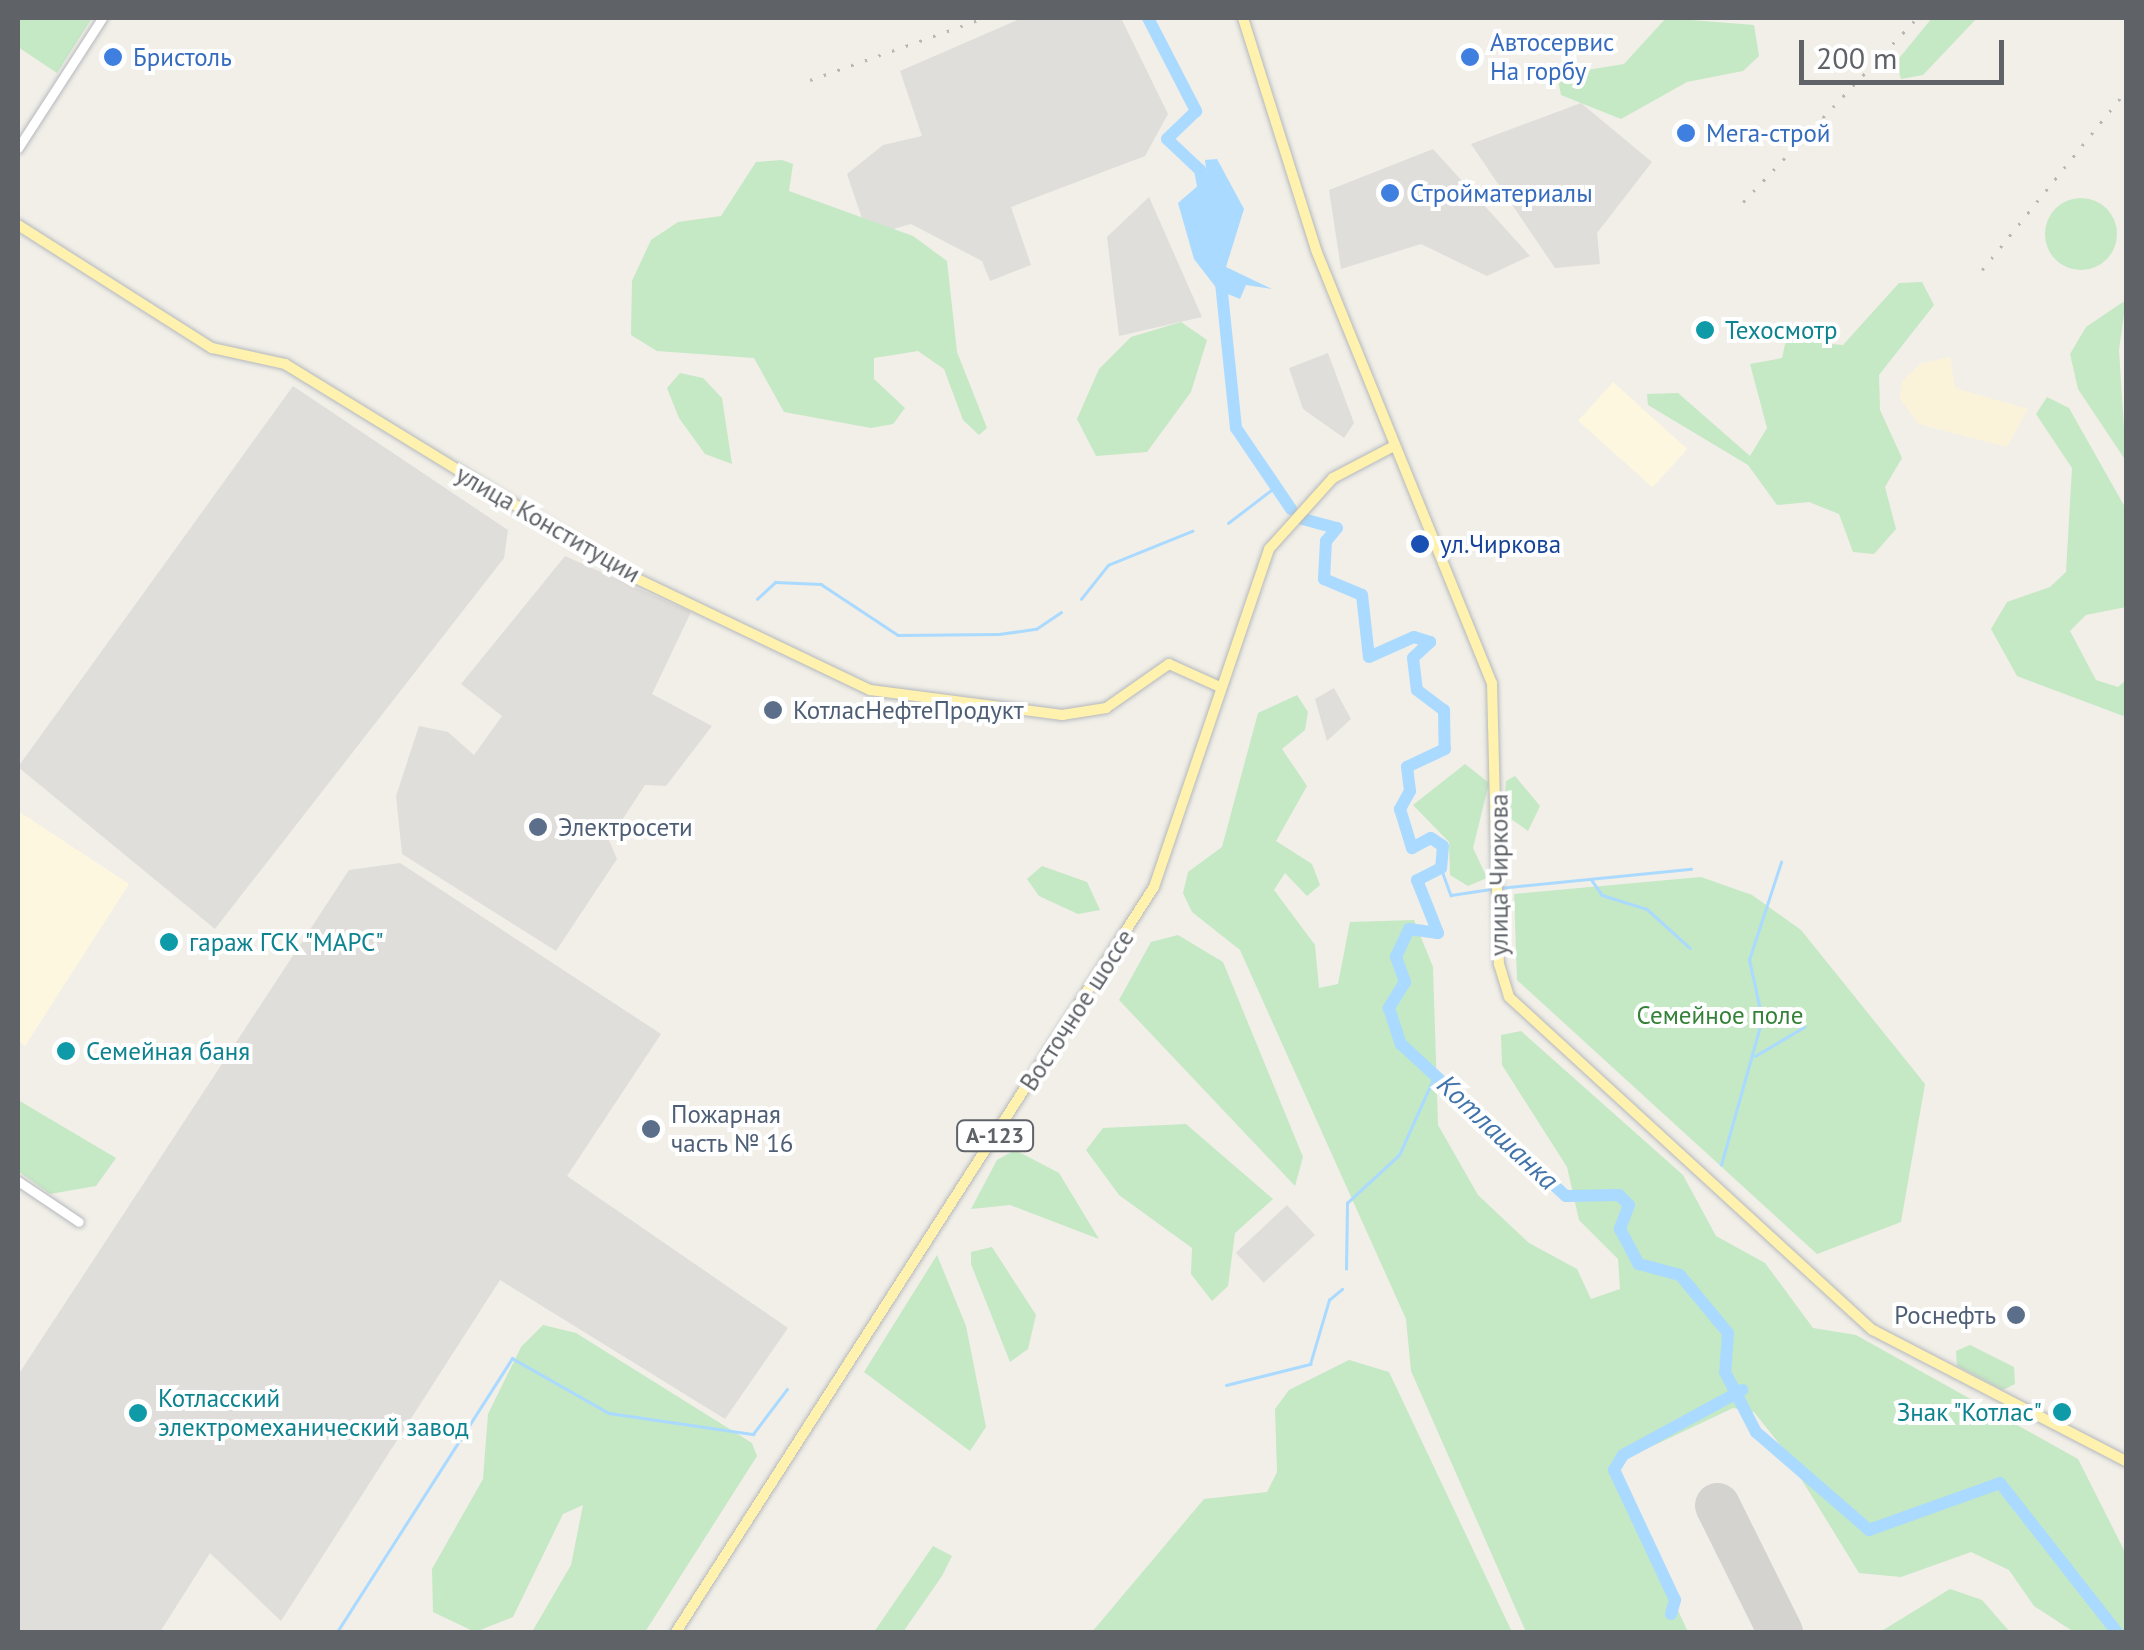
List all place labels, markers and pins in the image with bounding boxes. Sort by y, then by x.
place label: Автосервис На горбу [1490,28,1614,87]
place label: Бристоль [133,42,232,72]
marker: Бристоль [102,46,124,68]
marker: Автосервис На горбу [1459,46,1481,68]
place label: Мега-строй [1706,118,1830,148]
marker: Мега-строй [1675,122,1697,144]
place label: Стройматериалы [1410,178,1593,208]
marker: Стройматериалы [1379,182,1401,204]
place label: Техосмотр [1725,315,1837,345]
marker: Техосмотр [1694,319,1716,341]
place label: ул.Чиркова [1440,529,1561,559]
marker: ул.Чиркова [1409,533,1431,555]
place label: КотласНефтеПродукт [793,695,1024,725]
marker: КотласНефтеПродукт [762,699,784,721]
place label: Электросети [558,812,693,842]
marker: Электросети [527,816,549,838]
place label: гараж ГСК "МАРС" [189,927,385,957]
marker: гараж ГСК "МАРС" [158,931,180,953]
place label: Семейная баня [86,1036,250,1066]
marker: Семейная баня [55,1040,77,1062]
place label: Пожарная часть № 16 [671,1100,794,1159]
marker: Пожарная часть № 16 [640,1118,662,1140]
place label: Роснефть [1894,1300,1996,1330]
marker: Роснефть [2005,1304,2027,1326]
place label: Котласский электромеханический завод [158,1384,469,1443]
place label: Знак "Котлас" [1895,1397,2042,1427]
marker: Знак "Котлас" [2051,1401,2073,1423]
marker: Котласский электромеханический завод [127,1402,149,1424]

